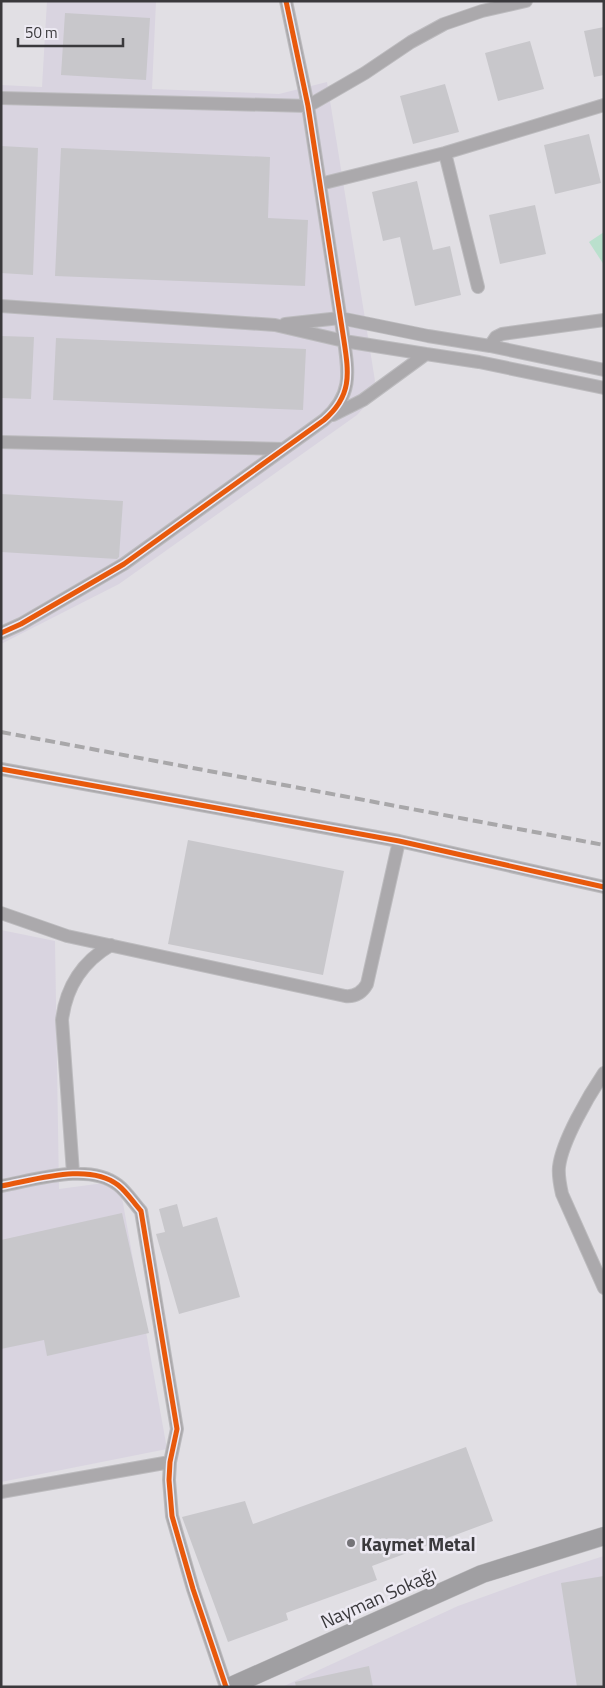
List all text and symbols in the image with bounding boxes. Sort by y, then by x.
scale bar [18,15,122,47]
text: 50 m [25,21,58,44]
place label: Kaymet Metal [361,1529,476,1558]
marker: Kaymet Metal [345,1537,357,1549]
street label: Nayman Sokağı [315,1559,441,1635]

